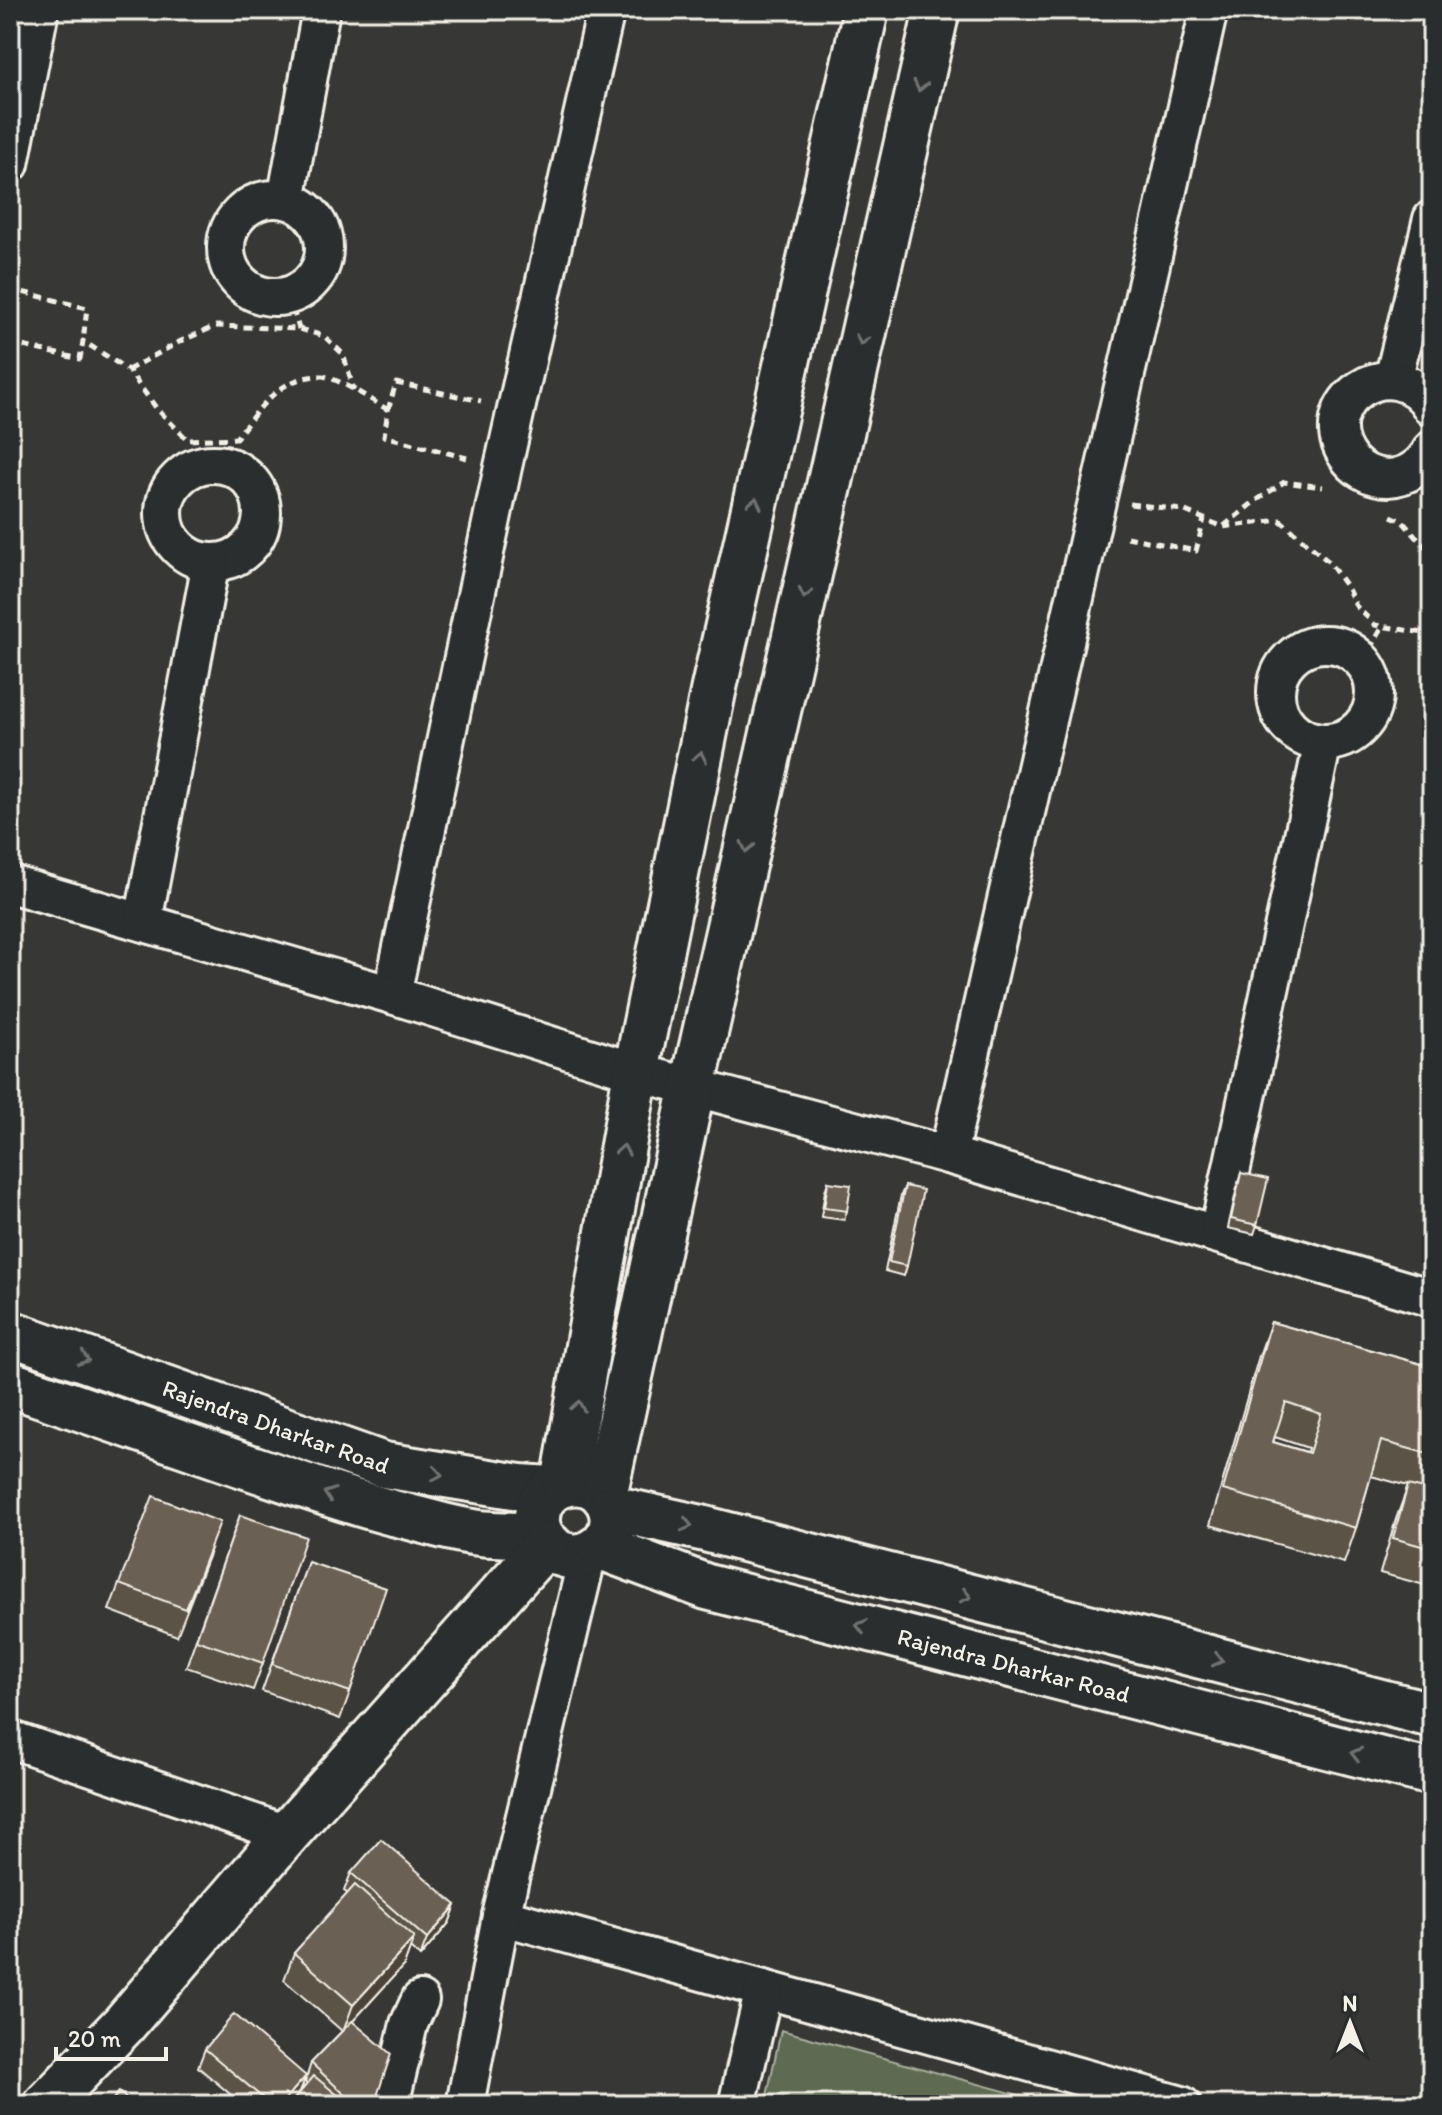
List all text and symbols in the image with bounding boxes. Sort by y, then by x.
one-way arrow [912,79,929,92]
one-way arrow [854,332,871,346]
one-way arrow [746,497,763,511]
one-way arrow [797,586,814,600]
one-way arrow [691,751,708,765]
one-way arrow [739,839,756,853]
one-way arrow [613,1143,630,1157]
one-way arrow [76,1350,90,1366]
street label: Rajendra Dharkar Road [159,1373,394,1480]
one-way arrow [569,1399,586,1413]
one-way arrow [430,1464,444,1481]
one-way arrow [323,1488,337,1504]
one-way arrow [680,1516,693,1533]
one-way arrow [959,1586,973,1603]
one-way arrow [854,1619,868,1636]
street label: Rajendra Dharkar Road [895,1621,1133,1709]
one-way arrow [1211,1651,1225,1668]
one-way arrow [1350,1746,1364,1763]
north arrow [1310,1983,1390,2063]
text: N [1343,1990,1357,2017]
scale bar [56,2011,166,2061]
text: 20 m [68,2024,121,2053]

